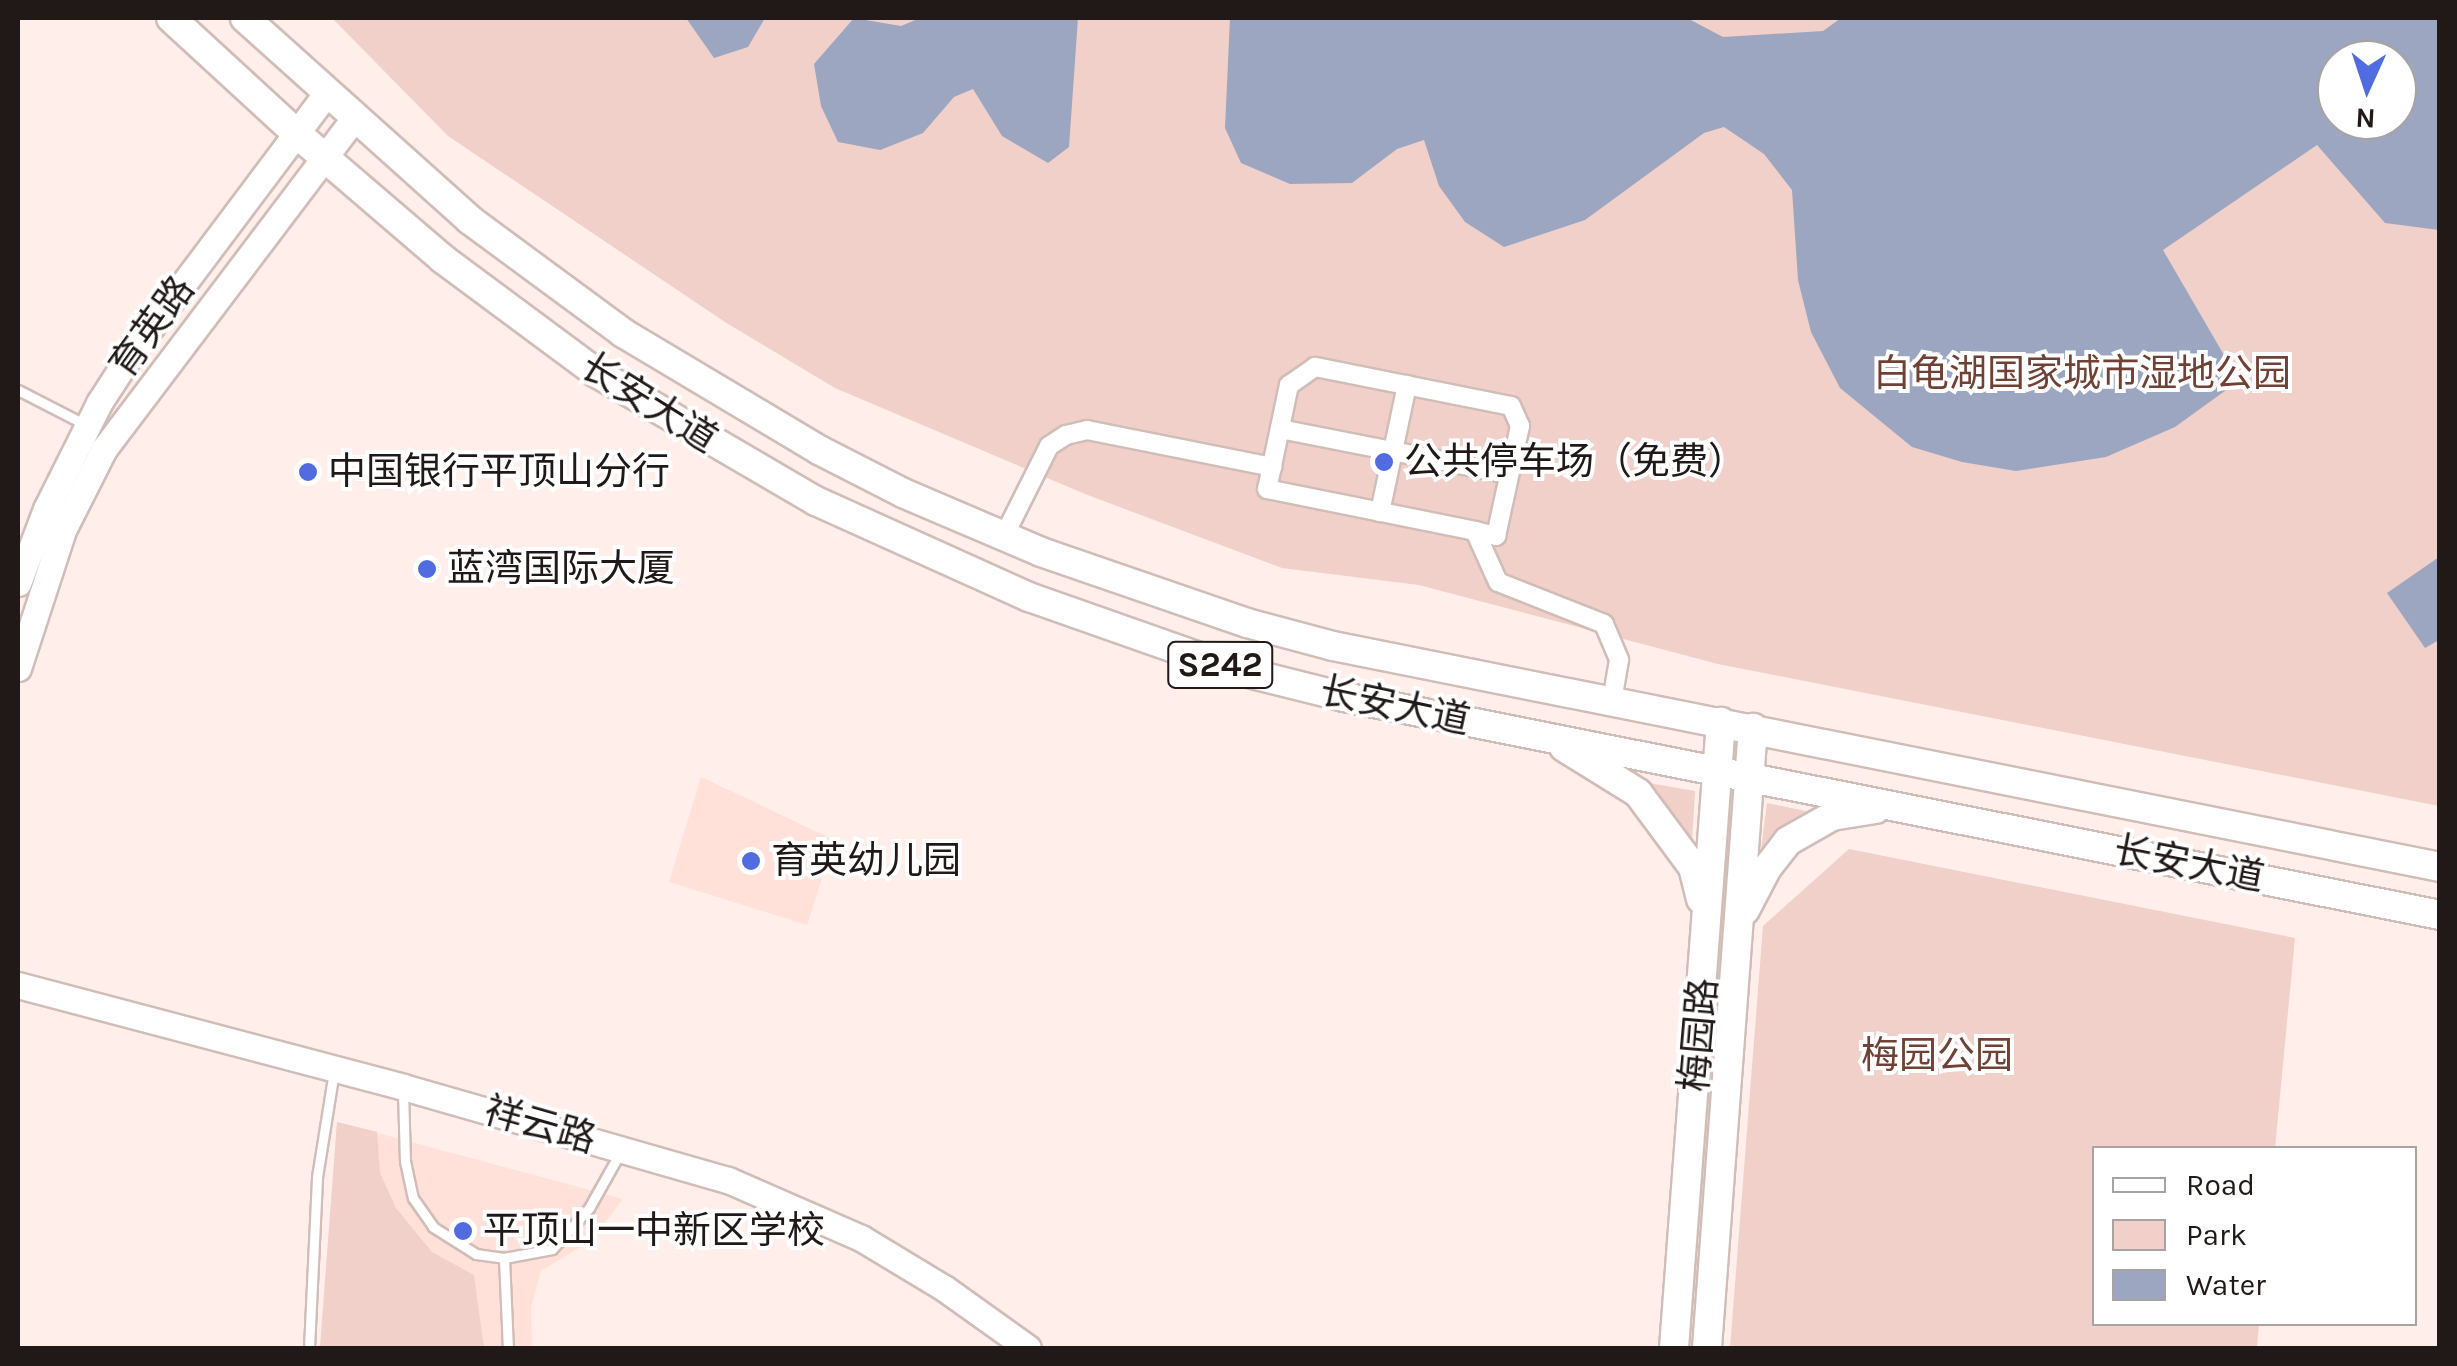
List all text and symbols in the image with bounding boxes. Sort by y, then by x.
north arrow [2317,40,2417,140]
text: N [2355,101,2376,135]
street label: 育英路 [100,267,204,387]
street label: 长安大道 [572,343,726,463]
park label: 白龟湖国家城市湿地公园 [1873,351,2291,397]
place label: 公共停车场（免费） [1404,439,1746,485]
place label: 中国银行平顶山分行 [328,449,670,495]
marker: 公共停车场（免费） [1373,451,1395,473]
marker: 中国银行平顶山分行 [297,461,319,483]
place label: 蓝湾国际大厦 [447,546,675,592]
marker: 蓝湾国际大厦 [416,558,438,580]
road number: S242 [1165,635,1275,695]
street label: 长安大道 [1316,668,1474,744]
street label: 长安大道 [2110,827,2268,901]
place label: 育英幼儿园 [771,838,961,884]
marker: 育英幼儿园 [740,850,762,872]
street label: 梅园路 [1671,976,1727,1094]
park label: 梅园公园 [1861,1033,2013,1079]
street label: 祥云路 [479,1087,601,1163]
legend [2092,1146,2417,1326]
text: Road [2186,1167,2255,1203]
place label: 平顶山一中新区学校 [483,1208,825,1254]
text: Park [2186,1217,2247,1253]
marker: 平顶山一中新区学校 [452,1220,474,1242]
text: Water [2186,1267,2266,1303]

